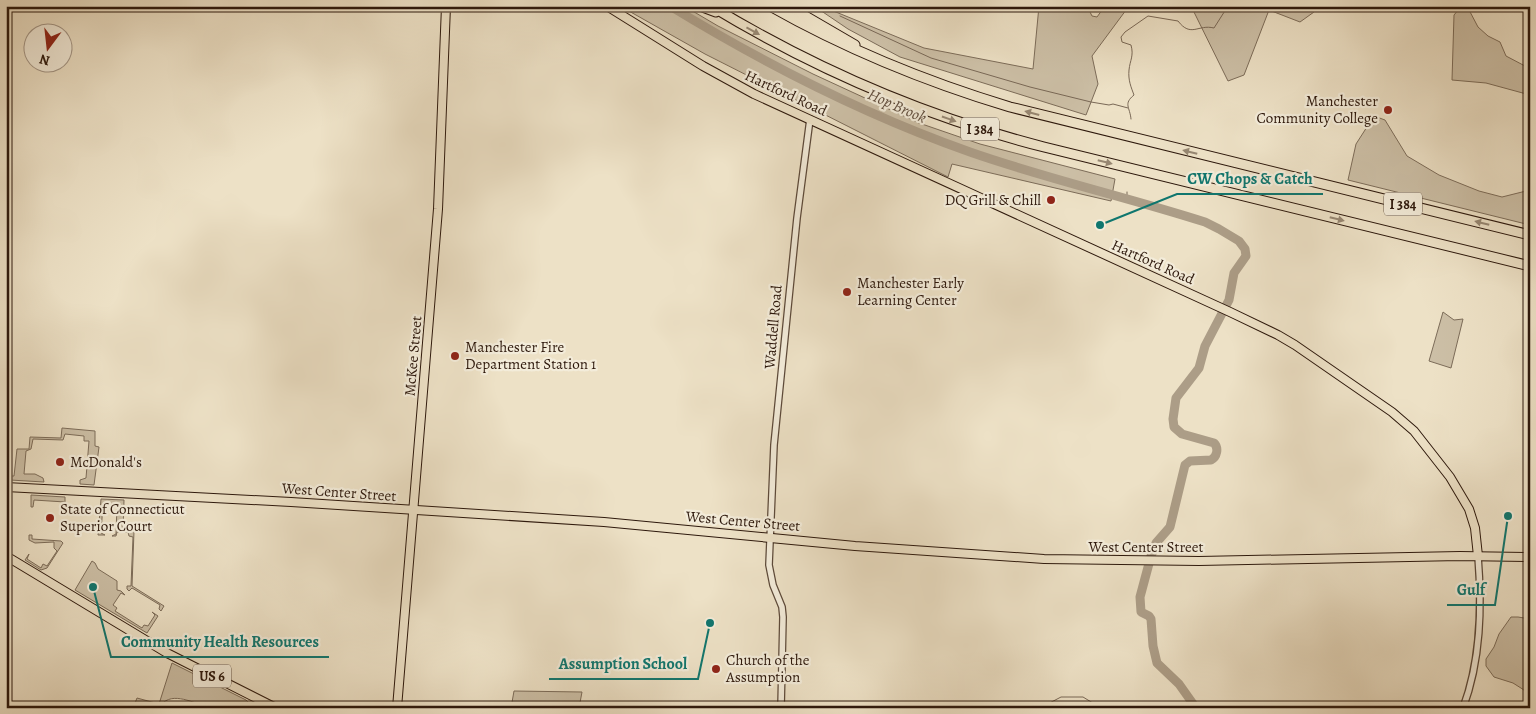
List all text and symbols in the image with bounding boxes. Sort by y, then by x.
north arrow [22,22,72,72]
one-way arrow [745,27,760,35]
text: N [37,50,52,71]
street label: Hartford Road [742,65,831,121]
water label: Hop Brook [864,83,930,129]
place label: Manchester Community College [1257,91,1378,128]
marker: Manchester Community College [1382,104,1394,116]
one-way arrow [1024,109,1039,117]
one-way arrow [941,116,956,123]
road number: I 384 [961,118,999,140]
one-way arrow [1182,148,1197,156]
one-way arrow [1098,158,1113,166]
callout: CW Chops & Catch [1177,163,1323,194]
text: CW Chops & Catch [1187,168,1313,190]
place label: DQ Grill & Chill [945,190,1041,210]
road number: I 384 [1384,192,1422,215]
marker: DQ Grill & Chill [1045,194,1057,206]
one-way arrow [1329,215,1344,223]
one-way arrow [1475,219,1490,227]
street label: Hartford Road [1108,235,1198,290]
place label: Manchester Early Learning Center [857,273,964,310]
street label: Waddell Road [759,283,787,371]
marker: Manchester Early Learning Center [841,286,853,298]
street label: McKee Street [400,315,426,397]
place label: Manchester Fire Department Station 1 [465,337,596,374]
marker: Manchester Fire Department Station 1 [449,350,461,362]
place label: McDonald's [70,452,142,472]
marker: McDonald's [54,456,66,468]
street label: West Center Street [280,478,397,506]
place label: State of Connecticut Superior Court [60,499,185,536]
street label: West Center Street [684,506,801,536]
marker: State of Connecticut Superior Court [44,512,56,524]
street label: West Center Street [1088,537,1203,557]
callout: Gulf [1447,574,1495,605]
text: Gulf [1457,579,1488,601]
callout: Community Health Resources [111,626,329,657]
text: Community Health Resources [121,631,319,653]
callout: Assumption School [549,648,698,679]
place label: Church of the Assumption [725,650,810,687]
text: Assumption School [558,653,688,675]
marker: Church of the Assumption [710,663,722,675]
road number: US 6 [193,664,231,688]

